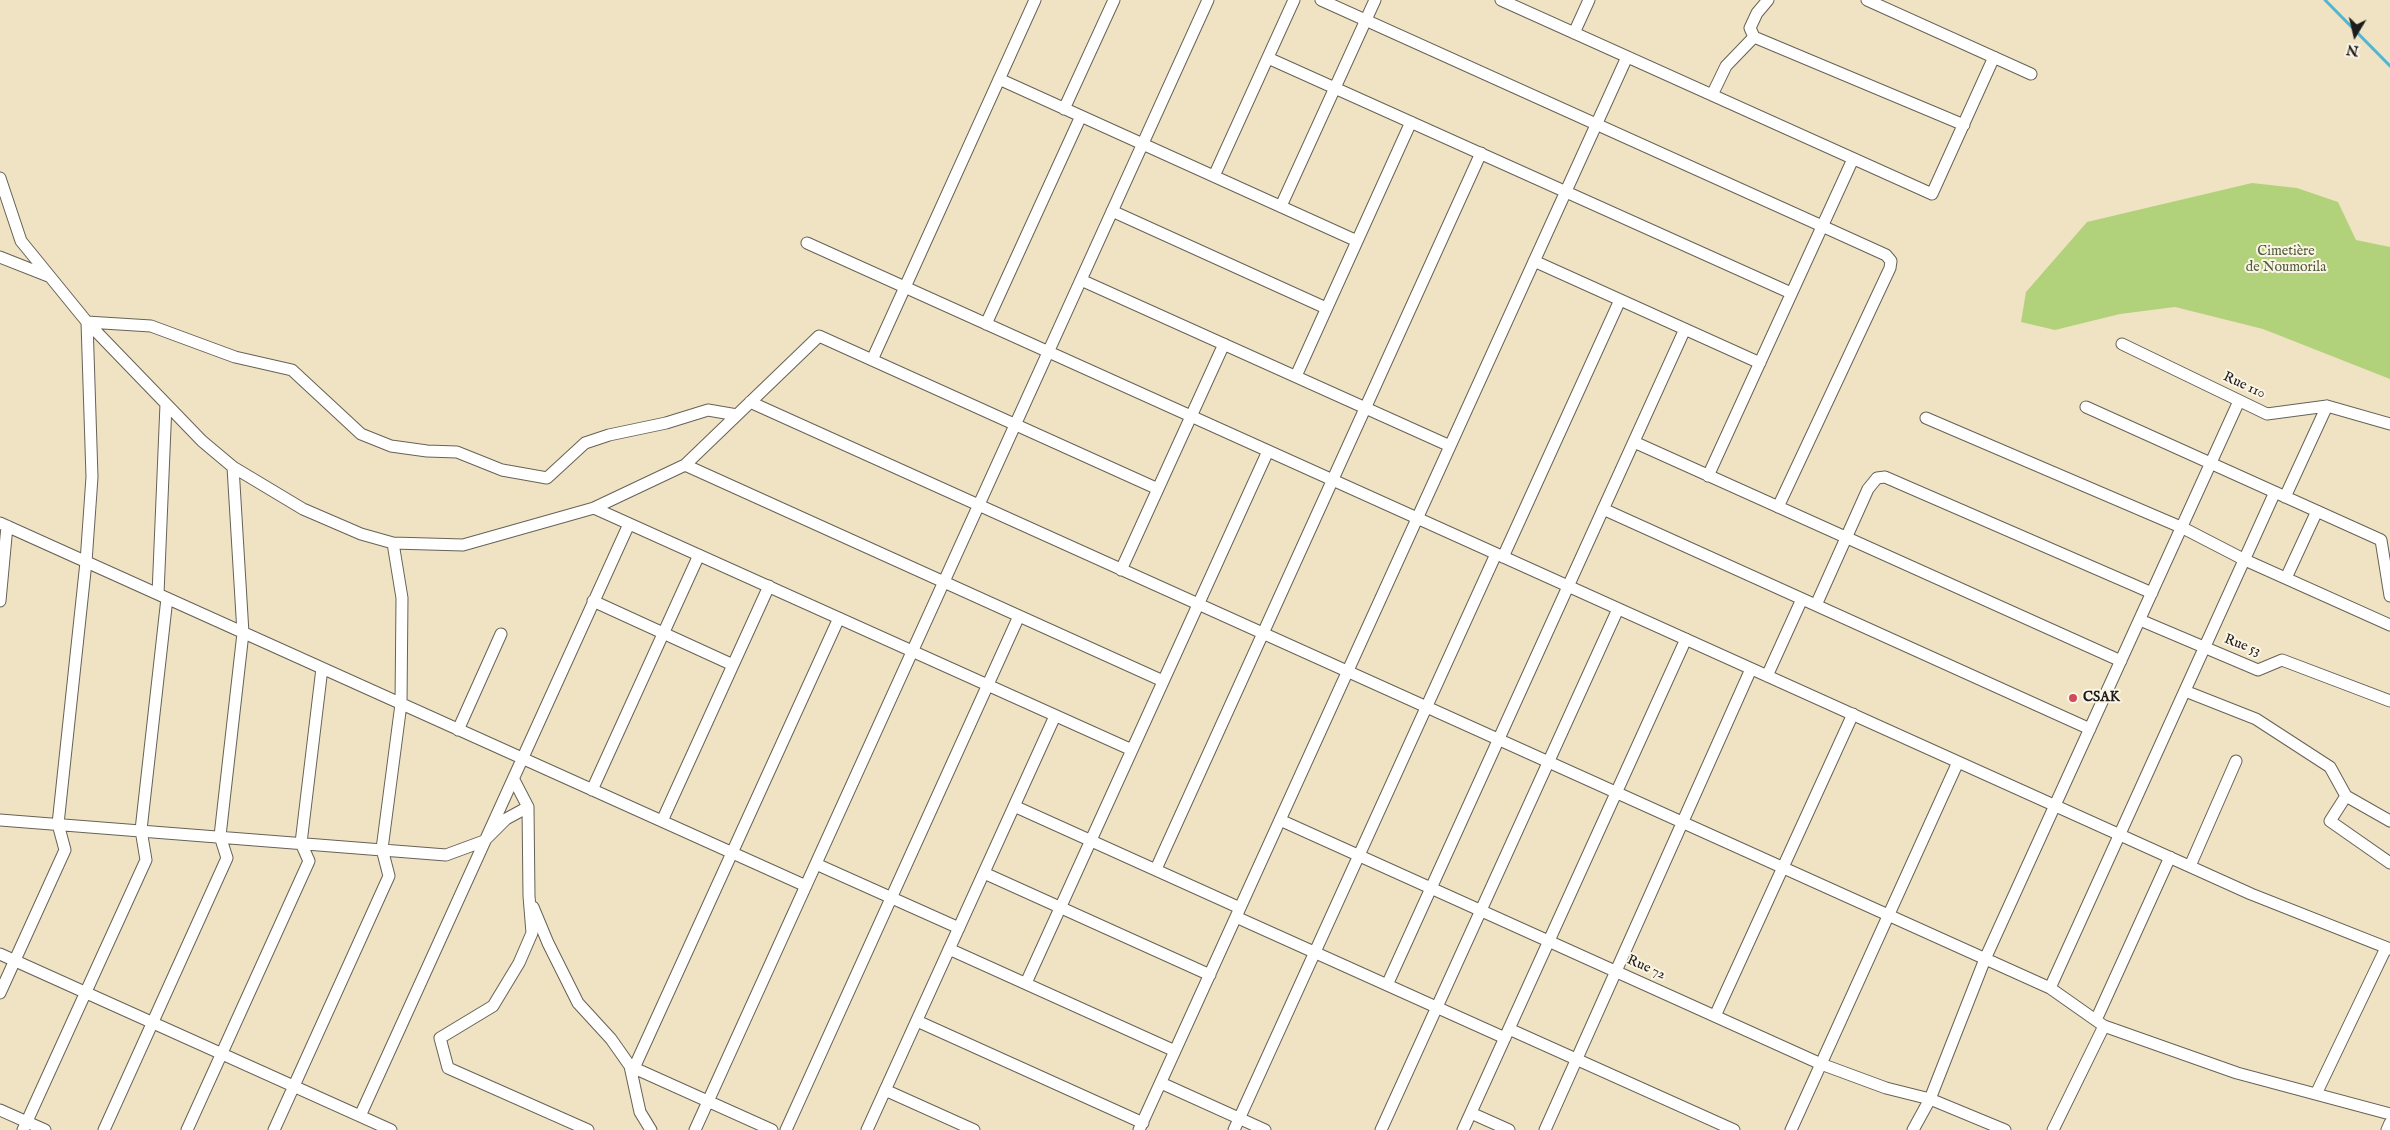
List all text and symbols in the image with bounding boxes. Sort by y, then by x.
north arrow [2330,10,2380,60]
text: N [2345,40,2360,60]
park label: Cimetière de Noumorila [2246,244,2326,276]
street label: Rue 110 [2220,369,2268,403]
street label: Rue 53 [2221,631,2263,661]
place label: CSAK [2083,690,2120,706]
marker: CSAK [2067,692,2079,704]
street label: Rue 72 [1624,952,1668,984]

